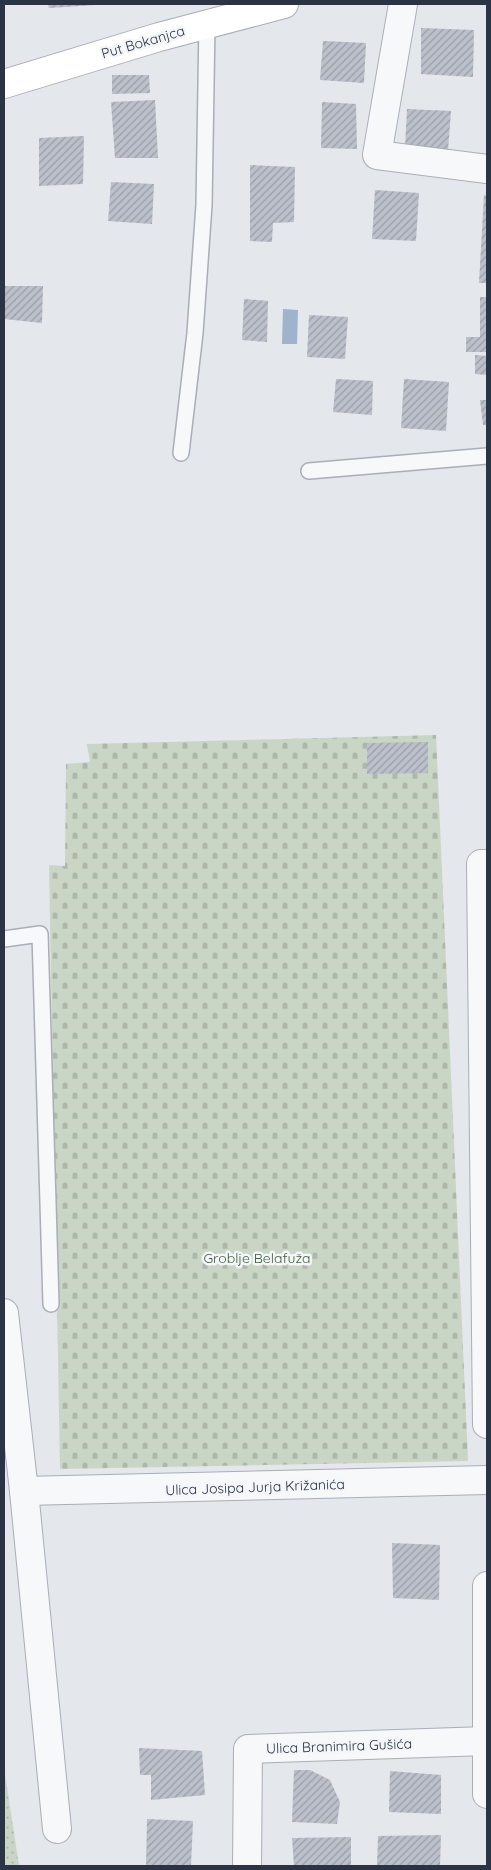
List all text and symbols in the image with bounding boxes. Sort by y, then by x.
street label: Put Bokanjca [99,22,187,62]
park label: Groblje Belafuža [203,1249,311,1267]
street label: Ulica Josipa Jurja Križanića [165,1475,345,1499]
street label: Ulica Branimira Gušića [266,1734,412,1758]

